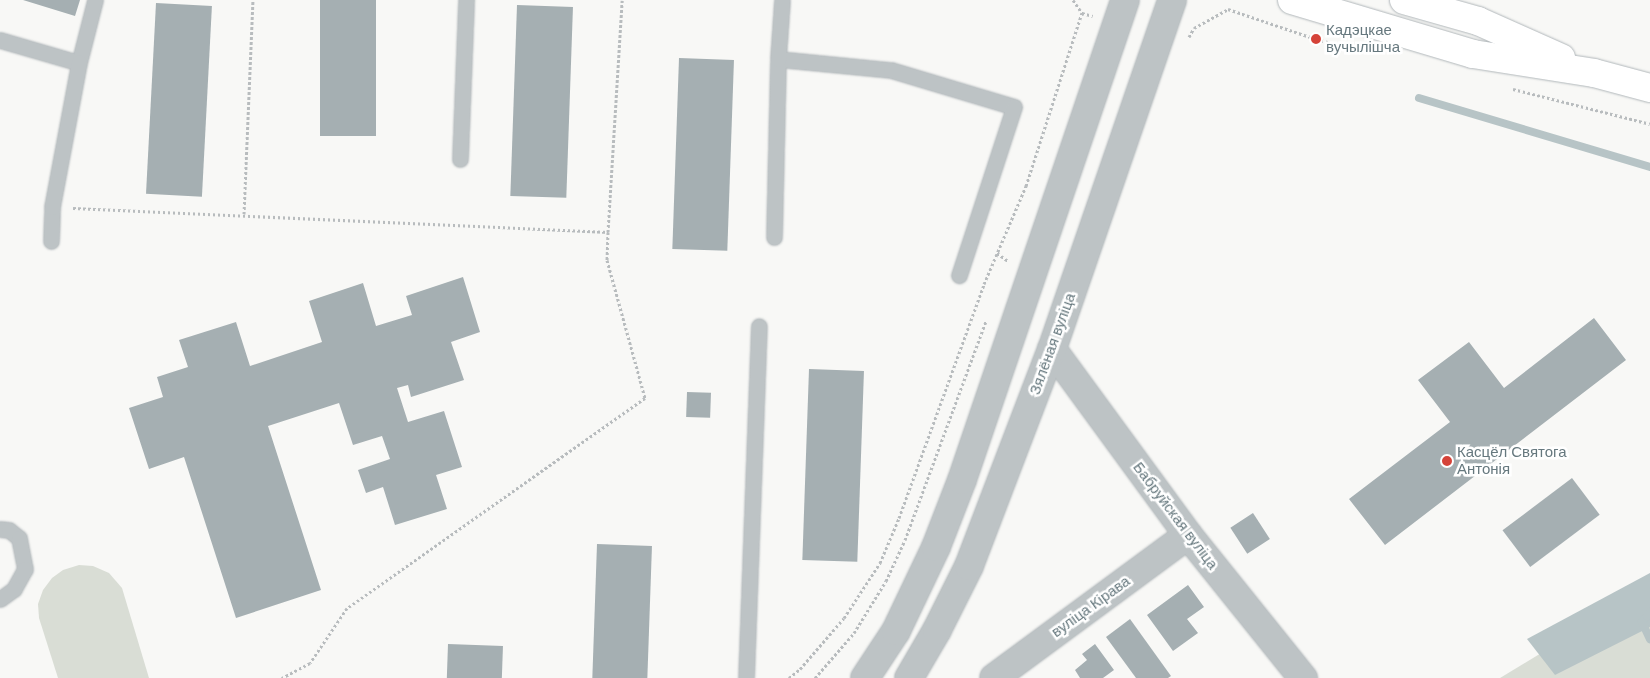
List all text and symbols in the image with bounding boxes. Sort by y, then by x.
place label: Кадэцкае вучылішча [1326,21,1400,56]
marker: Кадэцкае вучылішча [1310,33,1322,45]
street label: Зялёная вуліца [1026,291,1080,397]
place label: Касцёл Святога Антонія [1457,443,1567,478]
marker: Касцёл Святога Антонія [1441,455,1453,467]
street label: Бабруйская вуліца [1129,459,1221,573]
street label: вуліца Кірава [1048,572,1134,642]

